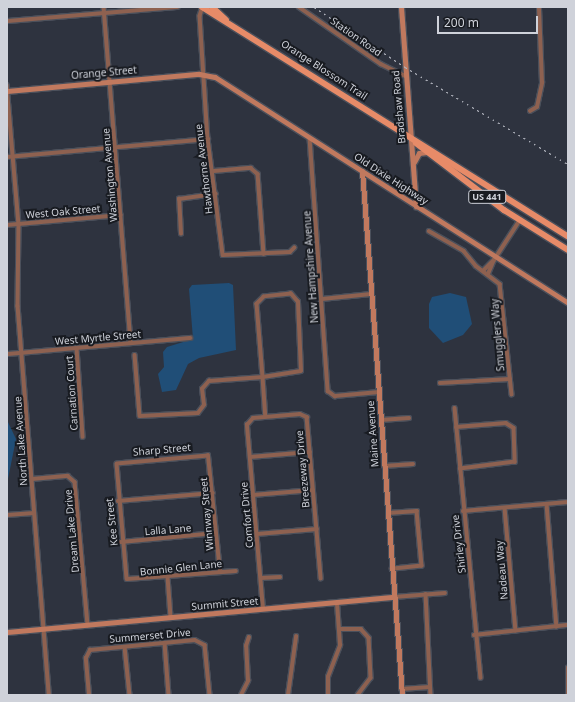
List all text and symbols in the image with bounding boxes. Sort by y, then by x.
scale bar [439,8,540,34]
text: 200 m [444,14,479,31]
street label: Station Road [328,15,384,59]
street label: Orange Blossom Trail [279,38,369,102]
street label: Orange Street [71,64,137,82]
street label: Bradshaw Road [390,70,408,144]
street label: Hawthorne Avenue [193,123,215,215]
street label: Washington Avenue [100,128,120,222]
street label: Old Dixie Highway [352,151,430,207]
road number: US 441 [468,190,506,204]
street label: West Oak Street [25,203,101,221]
street label: New Hampshire Avenue [301,210,321,324]
street label: Smugglers Way [489,298,507,372]
street label: West Myrtle Street [54,328,142,348]
street label: Carnation Court [63,355,81,431]
street label: North Lake Avenue [12,396,30,486]
street label: Maine Avenue [365,400,381,468]
street label: Breezeway Drive [294,430,312,508]
street label: Sharp Street [133,441,191,459]
street label: Winnway Street [198,477,216,551]
street label: Comfort Drive [238,481,256,549]
street label: Dream Lake Drive [62,489,82,573]
street label: Kee Street [104,498,120,546]
street label: Shirley Drive [449,514,469,574]
street label: Lalla Lane [144,522,192,538]
street label: Nadeau Way [493,540,511,600]
street label: Bonnie Glen Lane [139,558,223,578]
street label: Summit Street [191,595,259,613]
street label: Summerset Drive [109,626,191,646]

